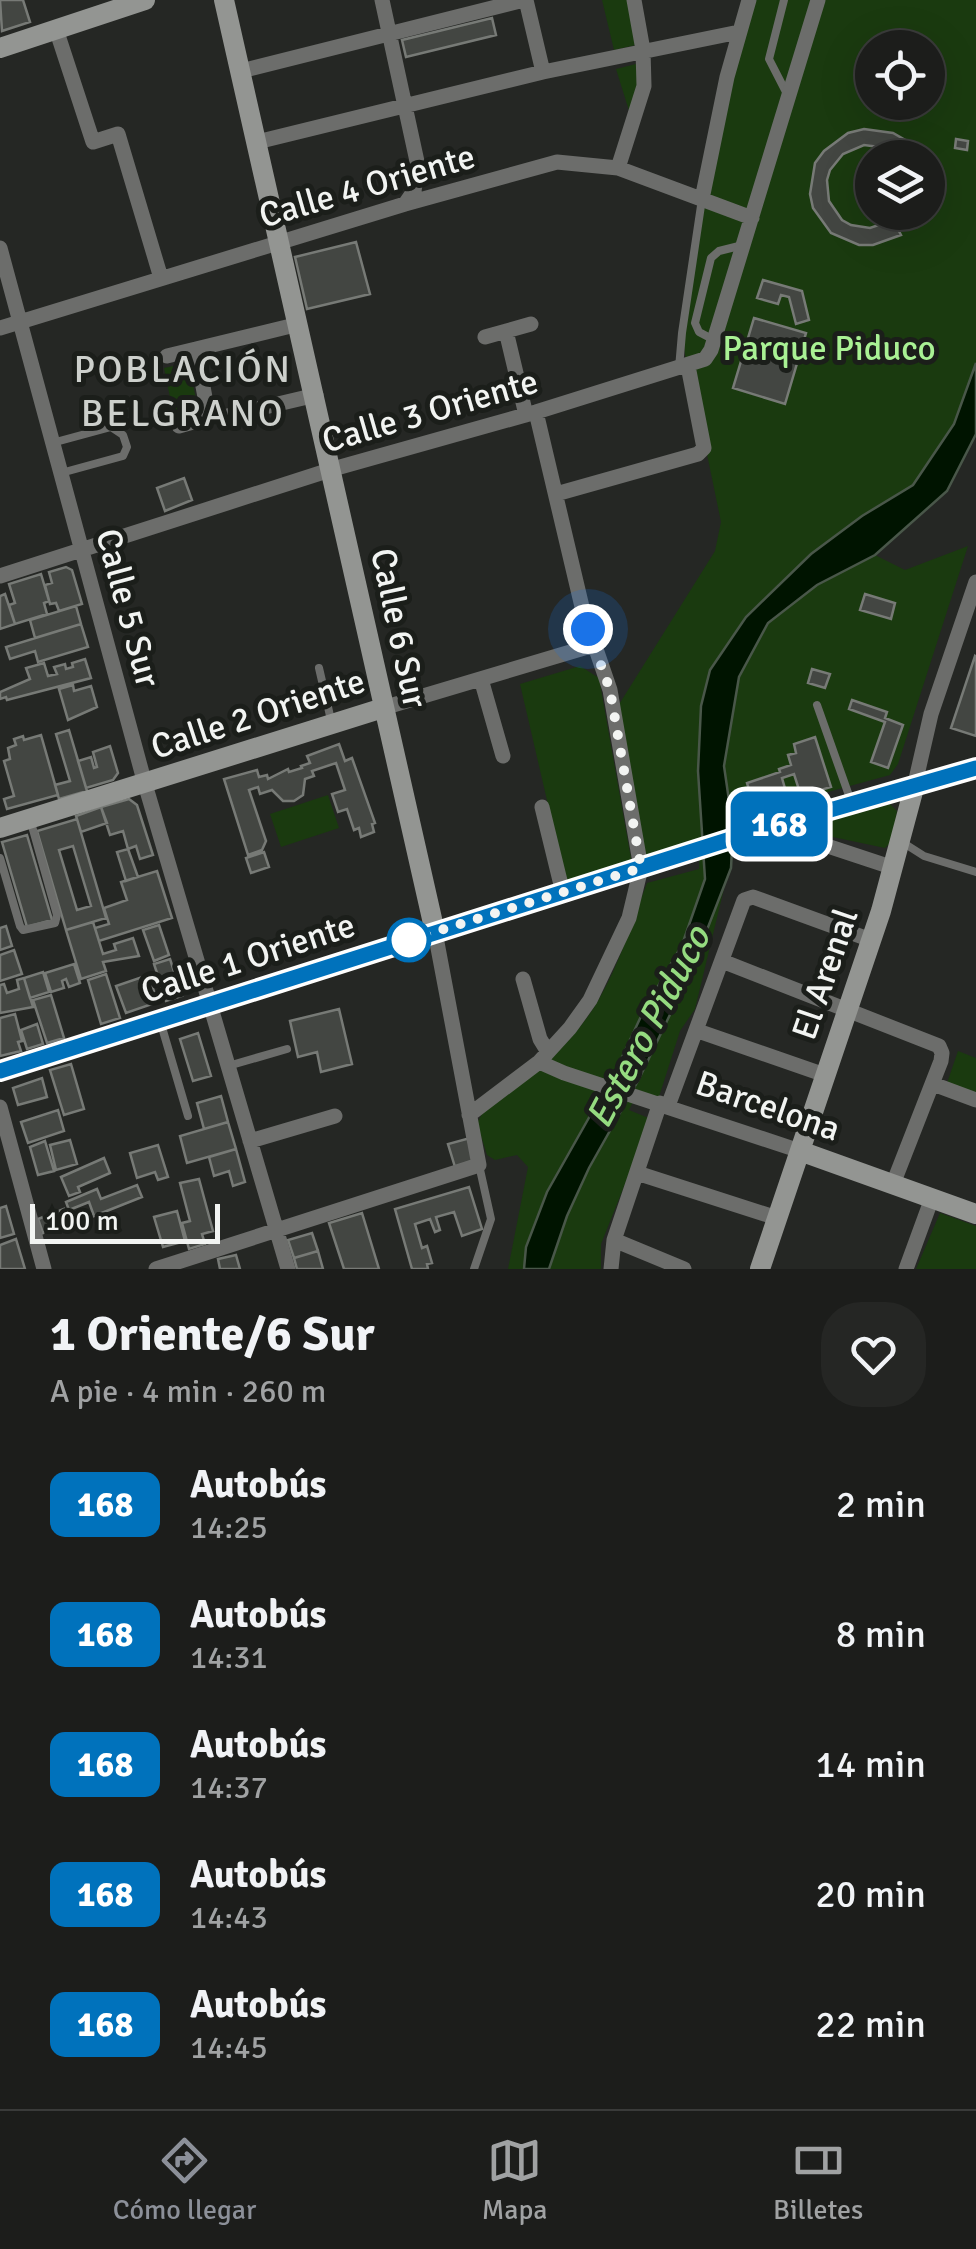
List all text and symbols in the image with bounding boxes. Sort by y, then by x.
map controls [855,30,945,230]
button: locate [855,30,945,120]
street label: Calle 4 Oriente [254,135,480,237]
button: layers [855,140,945,230]
park label: Parque Piduco [722,327,936,370]
district label: POBLACIÓN BELGRANO [73,346,293,437]
street label: Calle 3 Oriente [317,360,543,462]
street label: Calle 5 Sur [86,524,170,692]
street label: Calle 6 Sur [361,544,437,712]
your location [563,604,613,654]
street label: Calle 2 Oriente [146,659,370,769]
line badge: 168 [722,792,836,856]
text: 168 [751,803,807,846]
street label: Calle 1 Oriente [136,903,360,1013]
street label: El Arenal [783,903,867,1045]
water label: Estero Piduco [575,916,722,1136]
unlabelled marker [388,919,430,961]
street label: Barcelona [690,1061,846,1151]
scale bar [30,1199,220,1244]
text: 100 m [45,1204,119,1238]
button: heart [821,1302,926,1407]
text: 1 Oriente/6 Sur [50,1305,375,1364]
text: A pie · 4 min · 260 m [50,1372,326,1411]
text: Autobús [190,1461,326,1508]
text: 2 min [836,1481,926,1528]
text: 168 [77,1483,133,1526]
text: 14:25 [190,1508,268,1547]
text: Autobús [190,1591,326,1638]
text: 8 min [836,1611,926,1658]
text: 168 [77,1613,133,1656]
text: 14:31 [190,1638,268,1677]
text: Autobús [190,1721,326,1768]
text: 14 min [815,1741,926,1788]
text: 168 [77,1743,133,1786]
text: 14:37 [190,1768,268,1807]
text: Autobús [190,1851,326,1898]
text: 20 min [815,1871,926,1918]
text: 168 [77,1873,133,1916]
text: 14:43 [190,1898,268,1937]
text: Autobús [190,1981,326,2028]
text: 22 min [815,2001,926,2048]
text: 168 [77,2003,133,2046]
text: 14:45 [190,2028,268,2067]
tab: Cómo llegar [113,2133,256,2227]
tab: Mapa [482,2133,548,2227]
tab: Billetes [773,2133,863,2227]

